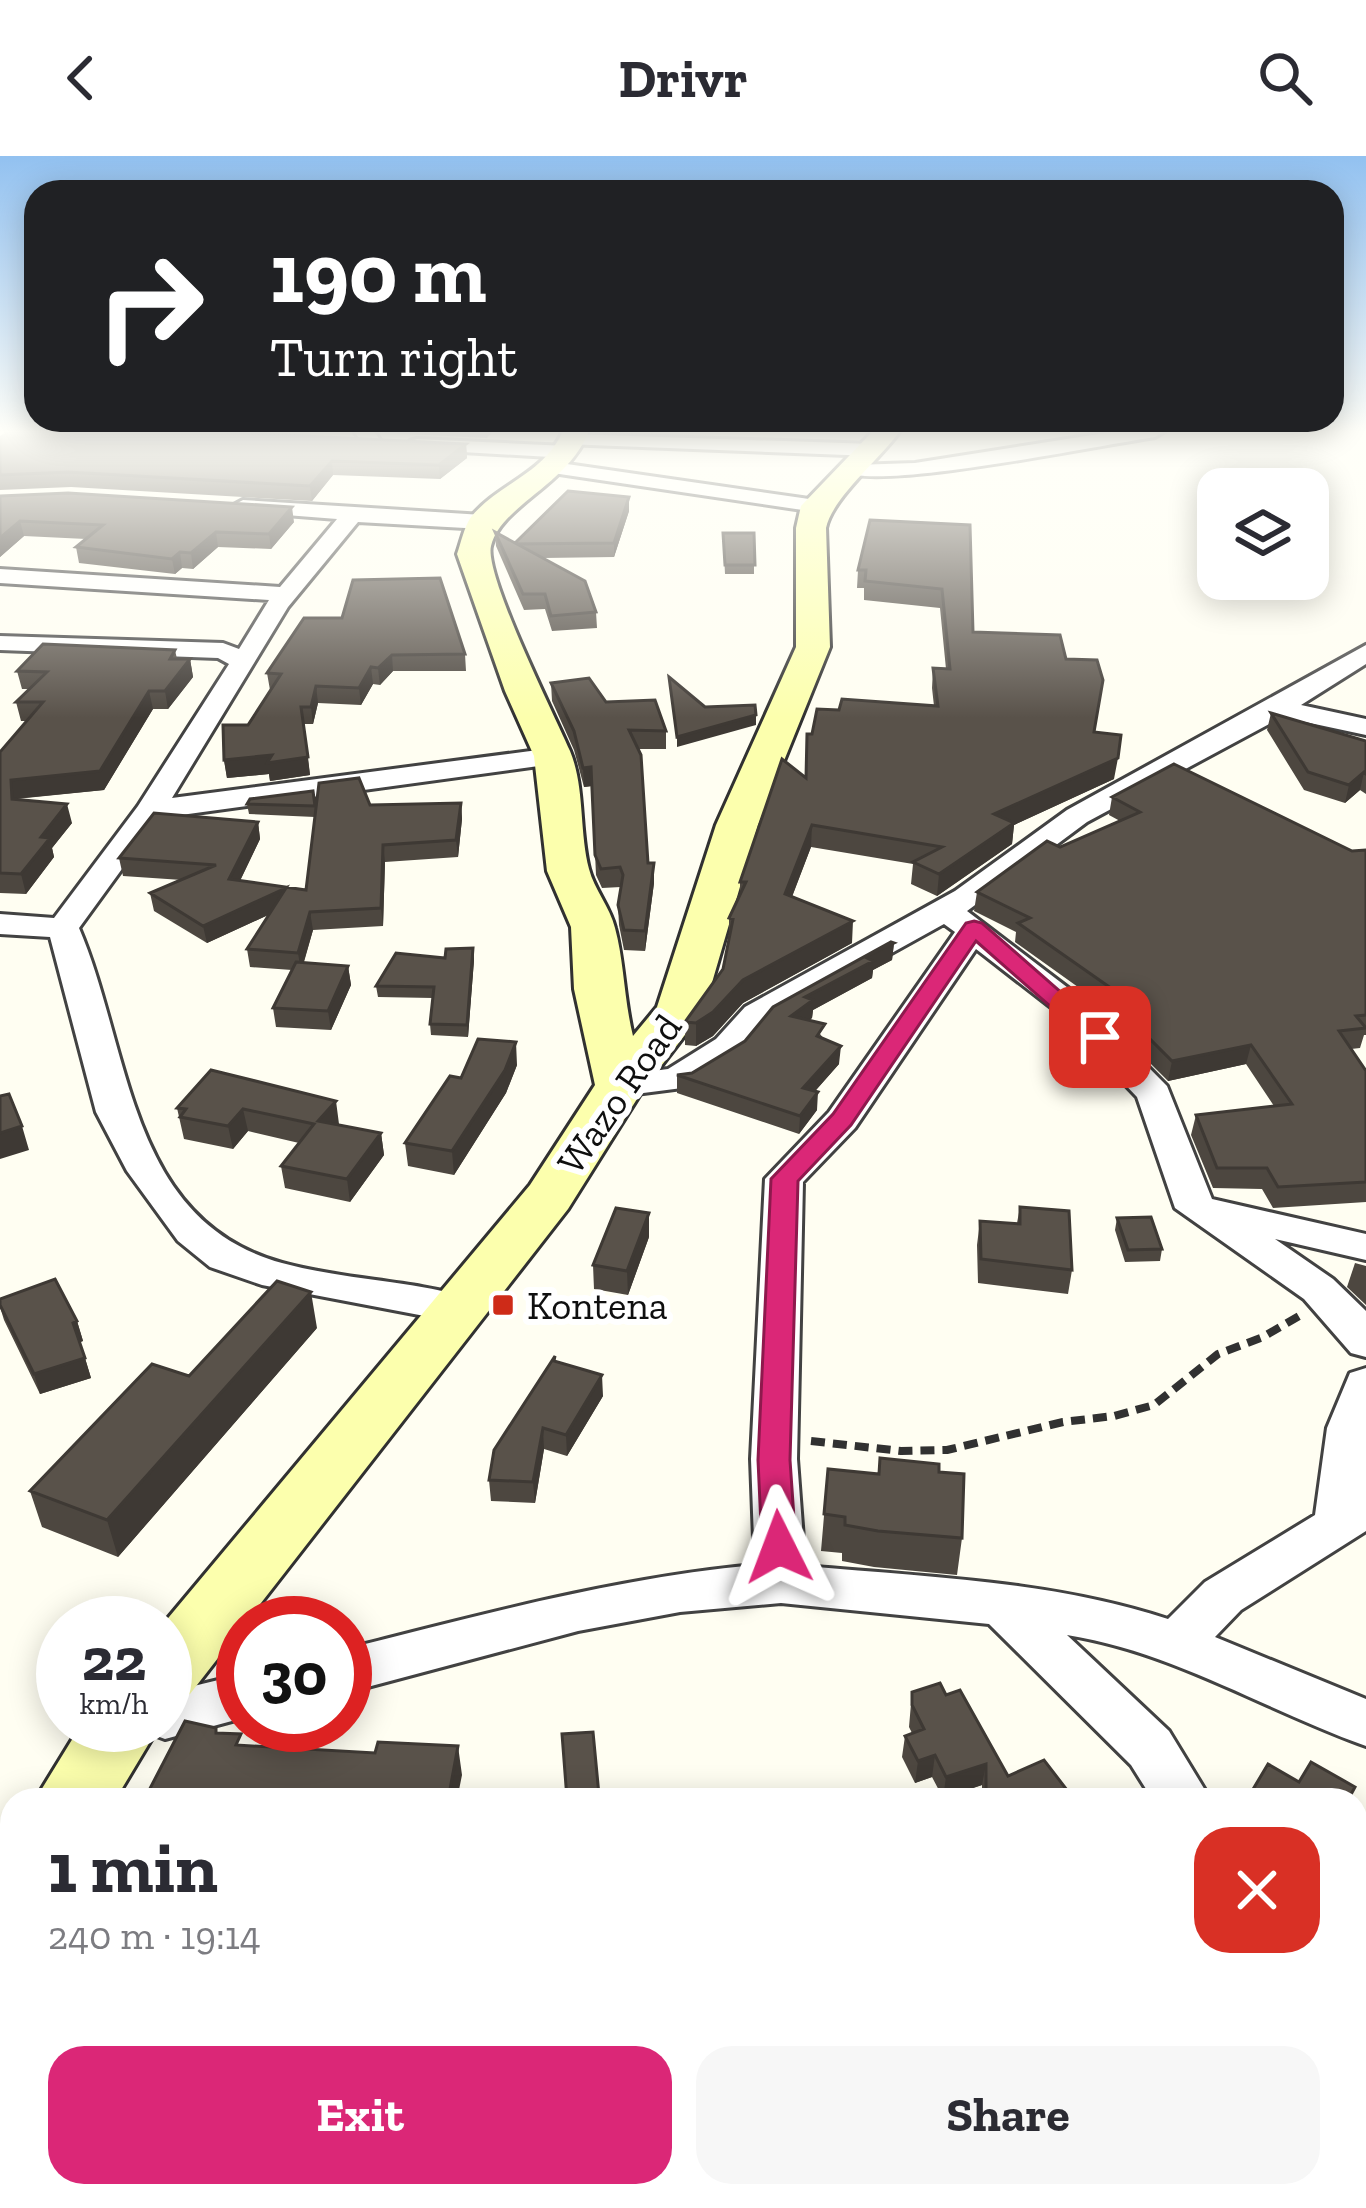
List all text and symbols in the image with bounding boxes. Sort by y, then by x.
icon: back [48,45,114,111]
icon: search [1252,45,1318,111]
text: Drivr [618,46,748,111]
text: 190 m [270,223,487,324]
icon: right [72,228,228,384]
text: Turn right [270,325,517,390]
map controls [1197,468,1329,600]
button: layers [1197,468,1329,600]
pin [1049,986,1151,1088]
icon: arrive [1067,1004,1133,1070]
street label: Wazo Road [547,1005,691,1183]
place label: Kontena [527,1282,668,1329]
marker: Kontena [490,1292,516,1318]
position arrow [716,1484,842,1610]
speed limit sign: 30 [216,1596,372,1752]
text: 22 [82,1623,146,1695]
text: km/h [80,1686,148,1722]
text: 1 min [48,1824,218,1910]
button: close [1194,1827,1320,1953]
text: 240 m · 19:14 [48,1912,261,1959]
button: Exit [48,2046,672,2184]
button: Share [696,2046,1320,2184]

